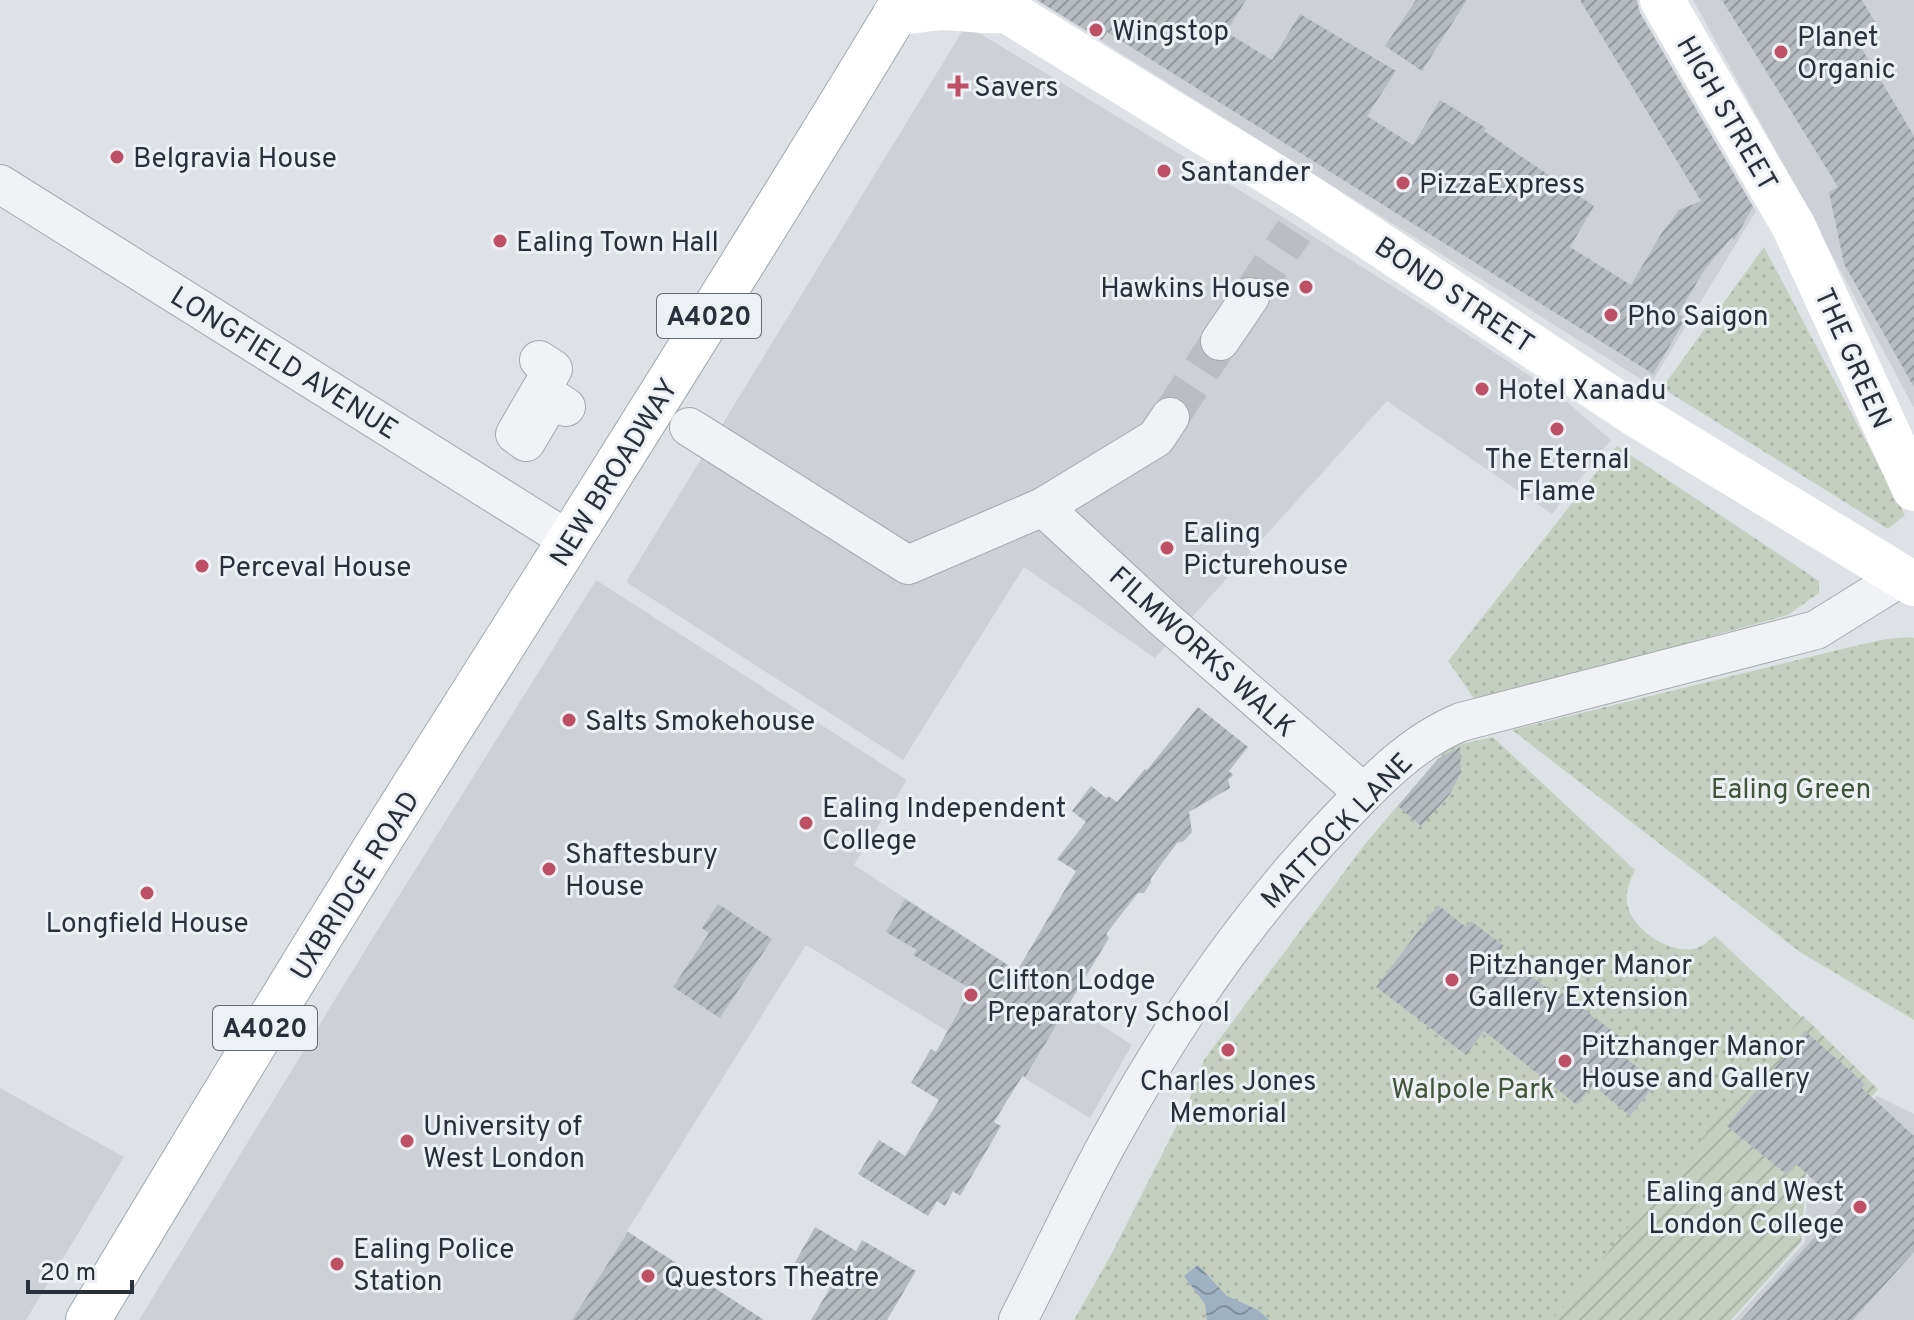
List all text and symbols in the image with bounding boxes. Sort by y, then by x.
place label: Wingstop [1112,15,1229,51]
marker: Wingstop [1087,21,1105,39]
place label: Planet Organic [1797,21,1896,89]
street label: HIGH STREET [1666,30,1784,199]
marker: Planet Organic [1772,43,1790,61]
place label: Savers [974,71,1059,107]
marker: Savers [949,77,967,95]
place label: Belgravia House [133,142,337,178]
marker: Belgravia House [108,148,126,166]
place label: Santander [1180,156,1311,192]
marker: Santander [1155,162,1173,180]
place label: PizzaExpress [1419,168,1585,204]
marker: PizzaExpress [1394,174,1412,192]
place label: Ealing Town Hall [516,226,719,262]
street label: BOND STREET [1367,230,1540,363]
marker: Ealing Town Hall [491,232,509,250]
place label: Hawkins House [1100,272,1290,308]
marker: Hawkins House [1297,278,1315,296]
street label: LONGFIELD AVENUE [163,280,404,449]
street label: THE GREEN [1804,283,1898,435]
road number: A4020 [657,294,761,338]
place label: Pho Saigon [1627,300,1769,336]
marker: Pho Saigon [1602,306,1620,324]
street label: NEW BROADWAY [543,373,688,574]
place label: Hotel Xanadu [1498,374,1667,410]
marker: Hotel Xanadu [1473,380,1491,398]
marker: The Eternal Flame [1548,420,1566,438]
place label: The Eternal Flame [1484,443,1630,511]
place label: Ealing Picturehouse [1183,517,1348,585]
marker: Ealing Picturehouse [1158,539,1176,557]
place label: Perceval House [218,551,411,587]
marker: Perceval House [193,557,211,575]
street label: FILMWORKS WALK [1100,560,1302,747]
place label: Salts Smokehouse [585,705,815,741]
marker: Salts Smokehouse [560,711,578,729]
street label: MATTOCK LANE [1254,746,1422,918]
park label: Ealing Green [1711,773,1871,809]
street label: UXBRIDGE ROAD [284,785,429,988]
place label: Ealing Independent College [822,792,1066,860]
marker: Ealing Independent College [797,814,815,832]
place label: Shaftesbury House [565,838,718,906]
marker: Shaftesbury House [540,860,558,878]
marker: Longfield House [138,884,156,902]
place label: Longfield House [45,907,249,943]
place label: Pitzhanger Manor Gallery Extension [1468,949,1692,1017]
place label: Clifton Lodge Preparatory School [987,964,1230,1032]
marker: Pitzhanger Manor Gallery Extension [1443,971,1461,989]
marker: Clifton Lodge Preparatory School [962,986,980,1004]
road number: A4020 [213,1006,317,1050]
place label: Pitzhanger Manor House and Gallery [1581,1030,1810,1098]
marker: Charles Jones Memorial [1219,1041,1237,1059]
marker: Pitzhanger Manor House and Gallery [1556,1052,1574,1070]
place label: Charles Jones Memorial [1140,1065,1316,1133]
park label: Walpole Park [1391,1073,1555,1109]
place label: University of West London [423,1110,585,1178]
marker: University of West London [398,1132,416,1150]
place label: Ealing and West London College [1645,1176,1844,1244]
marker: Ealing and West London College [1851,1198,1869,1216]
place label: Ealing Police Station [353,1233,514,1301]
scale bar [28,1244,132,1294]
marker: Ealing Police Station [328,1255,346,1273]
text: 20 m [40,1259,96,1289]
place label: Questors Theatre [664,1261,879,1297]
marker: Questors Theatre [639,1267,657,1285]

